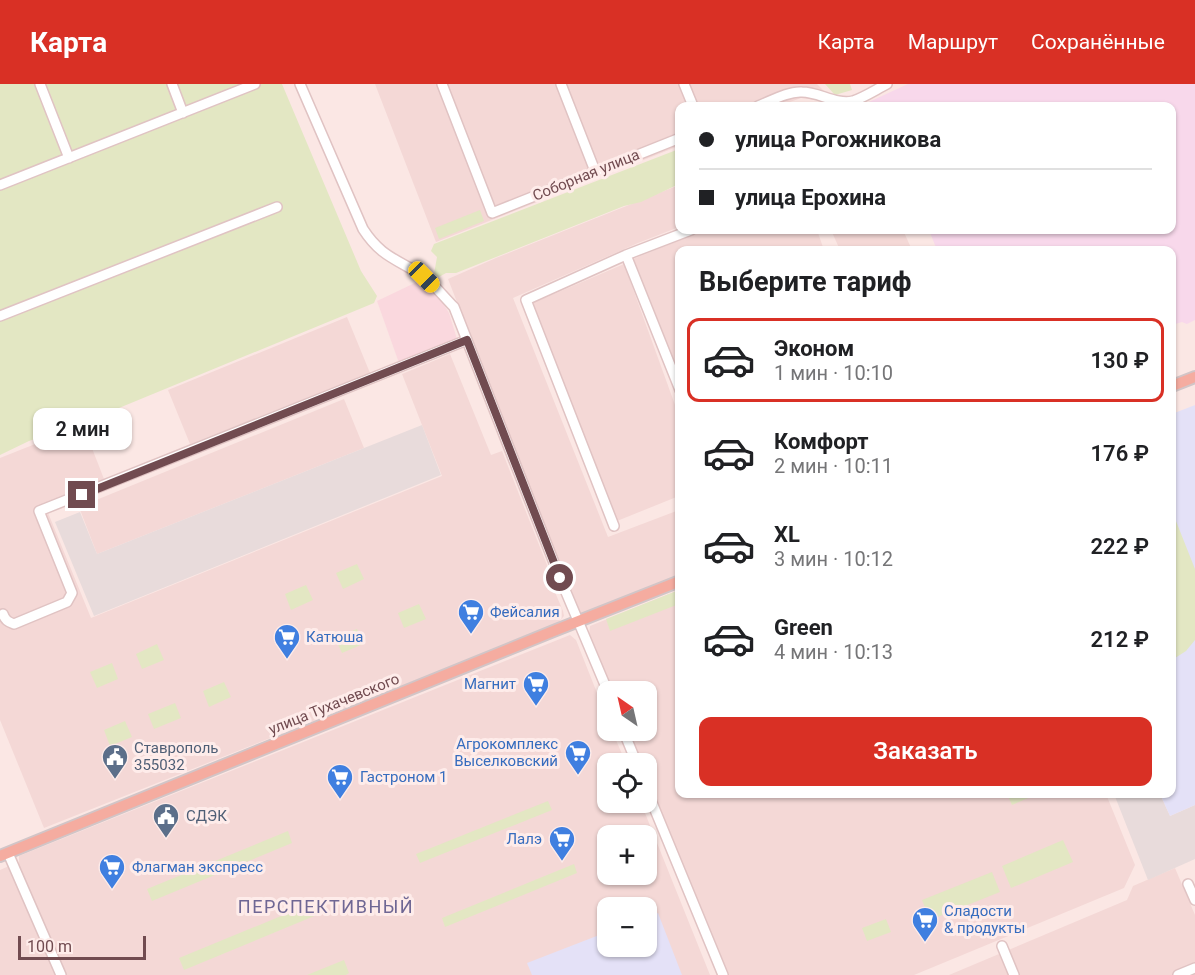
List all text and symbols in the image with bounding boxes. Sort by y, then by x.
text: Карта [30,26,107,59]
text: Карта [818,30,875,54]
text: Маршрут [908,30,998,54]
text: Сохранённые [1031,30,1165,54]
text: улица Рогожникова [735,127,941,152]
street label: Соборная улица [530,145,642,205]
text: улица Ерохина [735,185,886,210]
car [405,258,443,296]
text: Выберите тариф [699,266,911,298]
icon: car [702,333,756,387]
text: Эконом [774,336,854,361]
text: 130 ₽ [1091,348,1149,373]
text: 1 мин · 10:10 [774,361,893,385]
callout: 2 мин [32,408,132,450]
text: 2 мин [55,417,110,441]
icon: car [702,426,756,480]
text: Комфорт [774,429,869,454]
text: 176 ₽ [1091,441,1149,466]
text: 2 мин · 10:11 [774,454,893,478]
route end [68,481,95,508]
icon: car [702,519,756,573]
text: XL [774,522,800,547]
text: 222 ₽ [1091,534,1149,559]
text: 3 мин · 10:12 [774,547,893,571]
route start [546,564,573,591]
supermarket icon: Фейсалия [456,597,486,635]
place label: Фейсалия [490,603,560,621]
icon: car [702,612,756,666]
text: Green [774,615,833,640]
supermarket icon: Катюша [272,622,302,660]
text: 212 ₽ [1091,627,1149,652]
place label: Катюша [306,628,363,646]
text: 4 мин · 10:13 [774,640,893,664]
supermarket icon: Магнит [521,669,551,707]
street label: улица Тухачевского [266,670,402,738]
place label: Магнит [464,675,516,693]
north arrow [597,681,657,741]
map controls [597,681,657,957]
button: Заказать [699,717,1152,786]
place label: Агрокомплекс Выселковский [454,735,558,770]
supermarket icon: Агрокомплекс Выселковский [563,738,593,776]
place label: Ставрополь 355032 [134,739,219,774]
public building icon: Ставрополь 355032 [100,742,130,780]
button: locate [597,753,657,813]
supermarket icon: Гастроном 1 [325,762,355,800]
place label: Гастроном 1 [360,768,447,786]
public building icon: СДЭК [151,801,181,839]
place label: СДЭК [186,807,227,825]
supermarket icon: Лалэ [547,824,577,862]
button: + [597,825,657,885]
place label: Лалэ [506,830,542,848]
supermarket icon: Флагман экспресс [97,852,127,890]
place label: Флагман экспресс [132,858,263,876]
district label: ПЕРСПЕКТИВНЫЙ [238,896,414,917]
button: − [597,897,657,957]
place label: Сладости & продукты [944,902,1025,937]
supermarket icon: Сладости & продукты [910,905,940,943]
scale bar [18,933,146,960]
text: 100 m [27,937,72,956]

